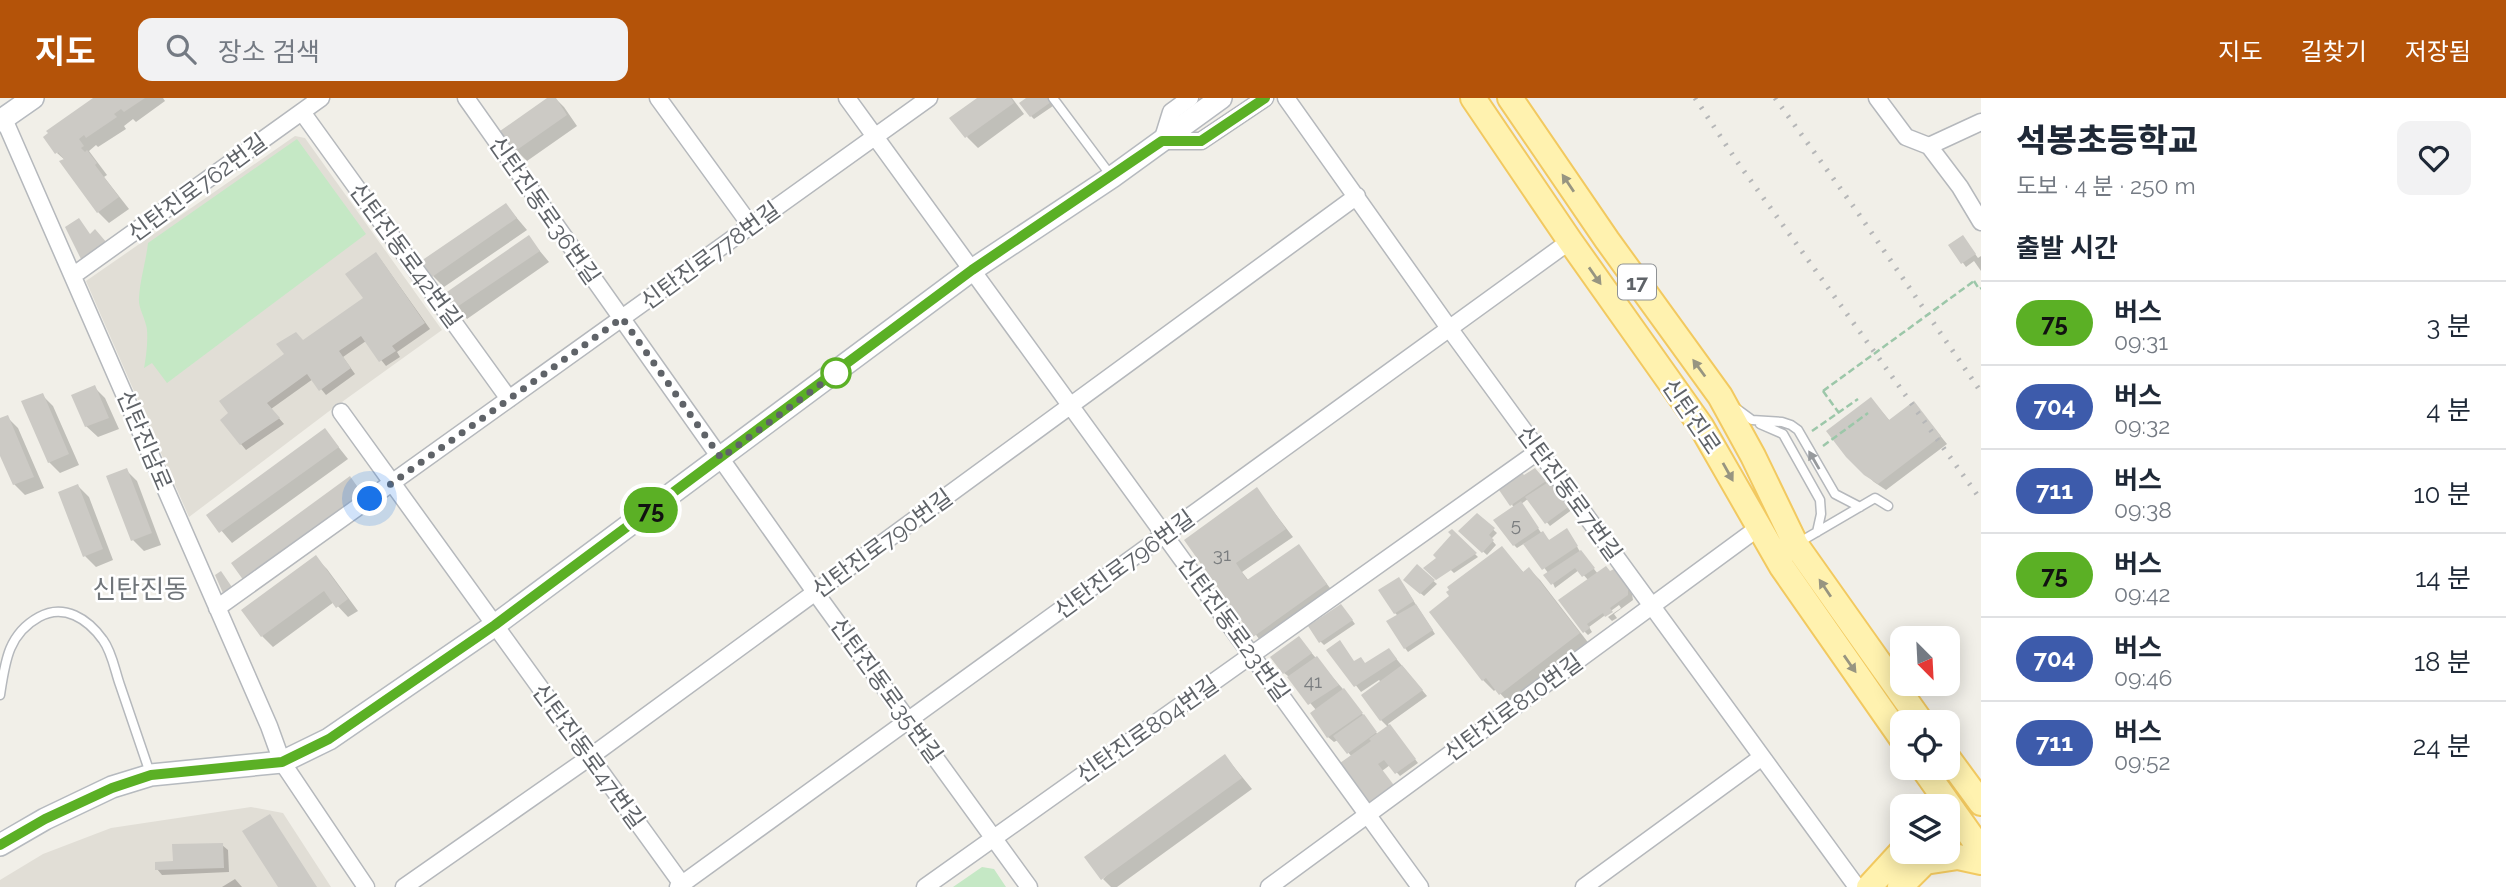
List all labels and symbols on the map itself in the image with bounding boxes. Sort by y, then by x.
street label: 신탄진로762번길 [122,128,272,246]
street label: 신탄진동로36번길 [484,131,606,289]
one-way arrow [1561,173,1574,193]
street label: 신탄진동로42번길 [344,177,468,333]
street label: 신탄진로778번길 [635,196,785,314]
road number: 17 [1618,264,1656,300]
one-way arrow [1588,267,1602,285]
unlabelled marker [821,358,851,388]
one-way arrow [1692,359,1706,377]
street label: 신탄진로 [1657,373,1727,459]
street label: 신탄진남로 [112,386,178,494]
street label: 신탄진동로7번길 [1512,420,1628,566]
one-way arrow [1808,451,1820,470]
one-way arrow [1722,462,1734,482]
your location [352,481,387,516]
street label: 신탄진로790번길 [807,483,957,603]
line badge: 75 [620,487,682,533]
street label: 신탄진로796번길 [1049,504,1199,624]
house number: 5 [1511,513,1521,535]
house number: 31 [1213,543,1231,565]
street label: 신탄진동로23번길 [1172,551,1296,707]
district label: 신탄진동 [92,574,188,604]
one-way arrow [1818,579,1832,597]
street label: 신탄진동로35번길 [825,612,949,768]
north arrow [1890,626,1960,696]
street label: 신탄진로810번길 [1439,648,1587,766]
one-way arrow [1843,655,1857,673]
street label: 신탄진로804번길 [1071,670,1223,788]
house number: 41 [1304,670,1322,692]
street label: 신탄진동로47번길 [527,678,651,834]

